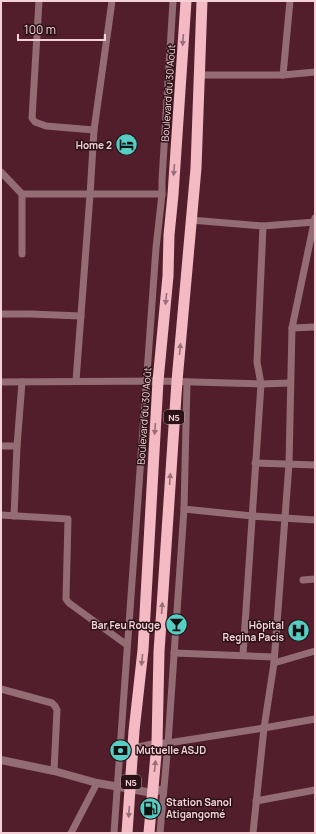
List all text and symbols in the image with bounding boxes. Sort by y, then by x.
scale bar [18,16,105,42]
text: 100 m [24,21,56,38]
one-way arrow [180,34,187,46]
street label: Boulevard du 30 Août [158,44,178,142]
hotel icon: Home 2 [114,132,140,158]
place label: Home 2 [76,138,112,152]
one-way arrow [171,164,178,176]
one-way arrow [163,293,169,305]
one-way arrow [176,343,183,355]
street label: Boulevard du 30 Août [134,367,154,465]
road number: N5 [164,410,184,424]
one-way arrow [152,423,158,436]
one-way arrow [167,473,174,485]
one-way arrow [159,602,166,614]
bar icon: Bar Feu Rouge [163,612,189,638]
place label: Bar Feu Rouge [91,618,160,632]
place label: Hôpital Regina Pacis [223,618,285,644]
hospital icon: Hôpital Regina Pacis [286,618,312,644]
one-way arrow [138,654,145,666]
bank icon: Mutuelle ASJD [107,737,133,763]
place label: Mutuelle ASJD [136,743,206,757]
one-way arrow [151,760,158,772]
road number: N5 [121,775,141,789]
fuel station icon: Station Sanol Atigangomé [137,795,163,821]
place label: Station Sanol Atigangomé [166,795,232,821]
one-way arrow [126,806,132,818]

